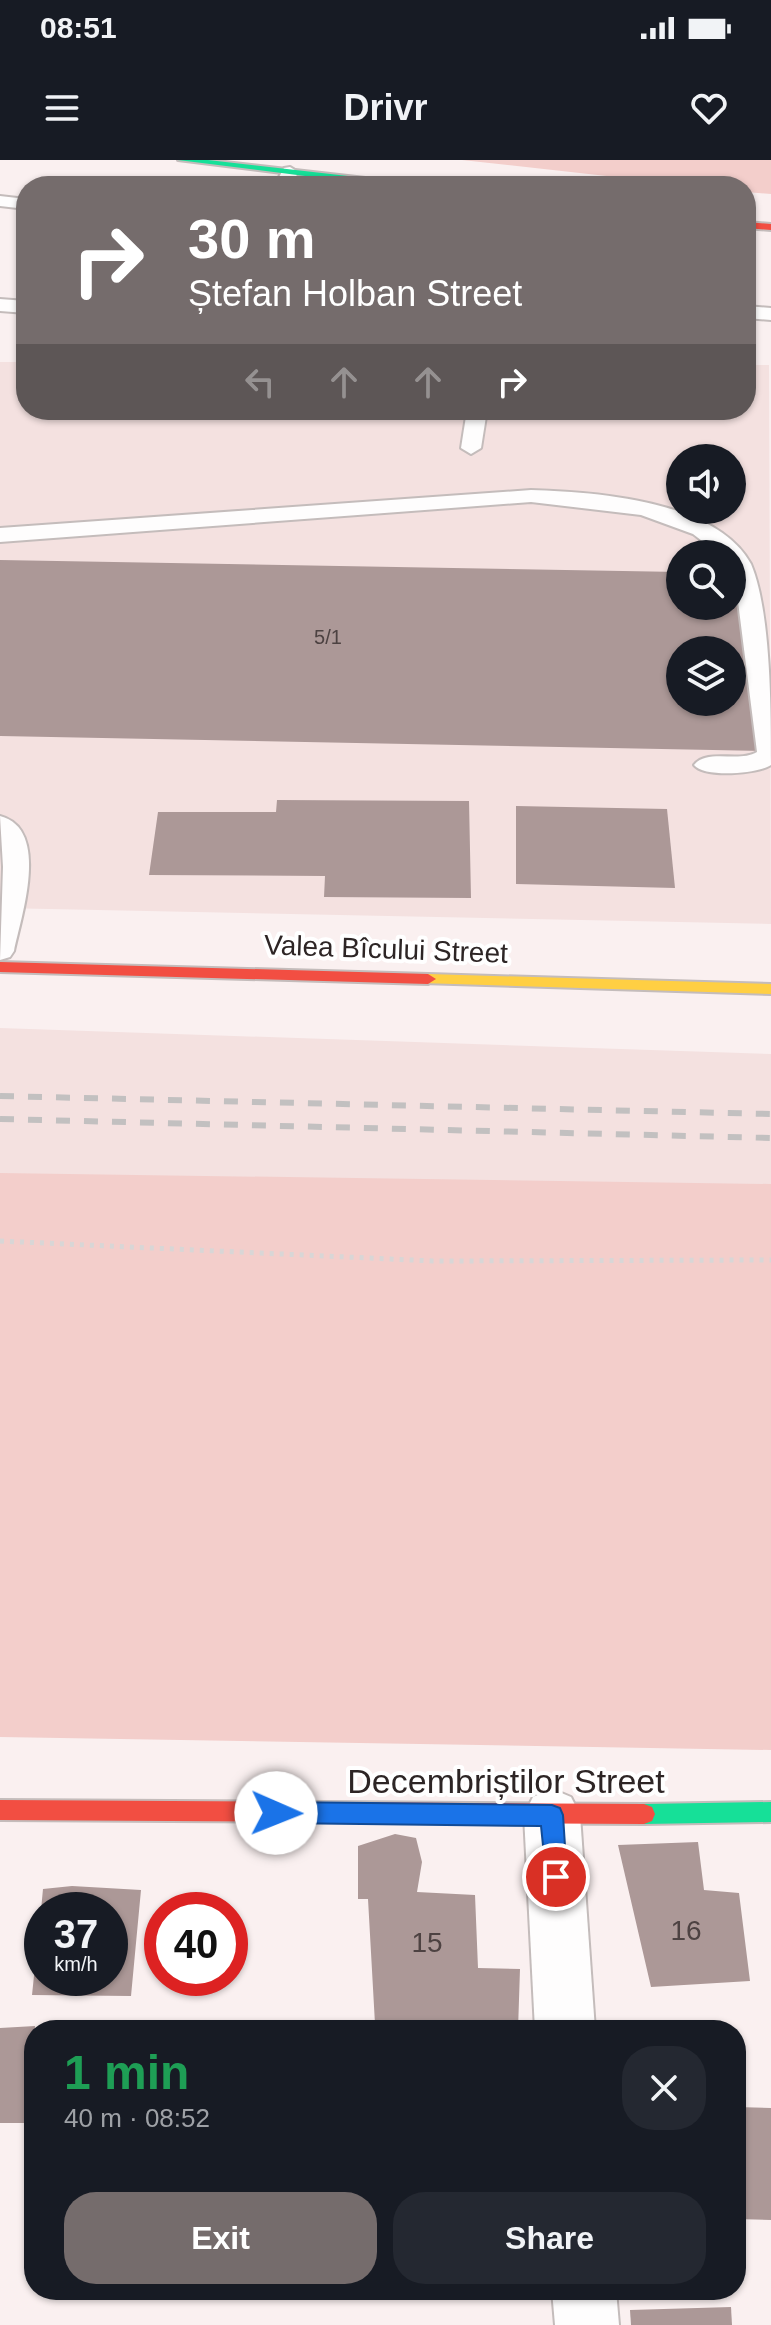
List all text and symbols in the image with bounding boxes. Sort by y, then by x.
text: 08:51 [40,11,117,44]
icon: menu [40,86,84,130]
icon: heart [687,86,731,130]
text: Drivr [343,87,428,128]
text: 30 m [188,207,316,270]
icon: right [56,208,160,312]
text: Ștefan Holban Street [188,273,522,314]
icon: left [238,360,282,404]
icon: ahead [322,360,366,404]
icon: ahead [406,360,450,404]
icon: right [490,360,534,404]
map controls [666,444,746,716]
button: sound [666,444,746,524]
button: search [666,540,746,620]
house number: 5/1 [314,626,342,648]
button: layers [666,636,746,716]
street label: Valea Bîcului Street [264,929,509,969]
street label: Decembriștilor Street [347,1762,665,1800]
position arrow [234,1771,318,1855]
pin [522,1843,590,1911]
icon: arrive [534,1855,578,1899]
speed limit sign: 40 [144,1892,248,1996]
text: 37 [54,1912,98,1956]
house number: 16 [670,1915,702,1946]
house number: 15 [411,1927,443,1958]
text: km/h [54,1953,98,1975]
text: 1 min [64,2046,189,2099]
button: close [622,2046,706,2130]
text: 40 m · 08:52 [64,2103,210,2133]
button: Exit [64,2192,377,2284]
button: Share [393,2192,706,2284]

